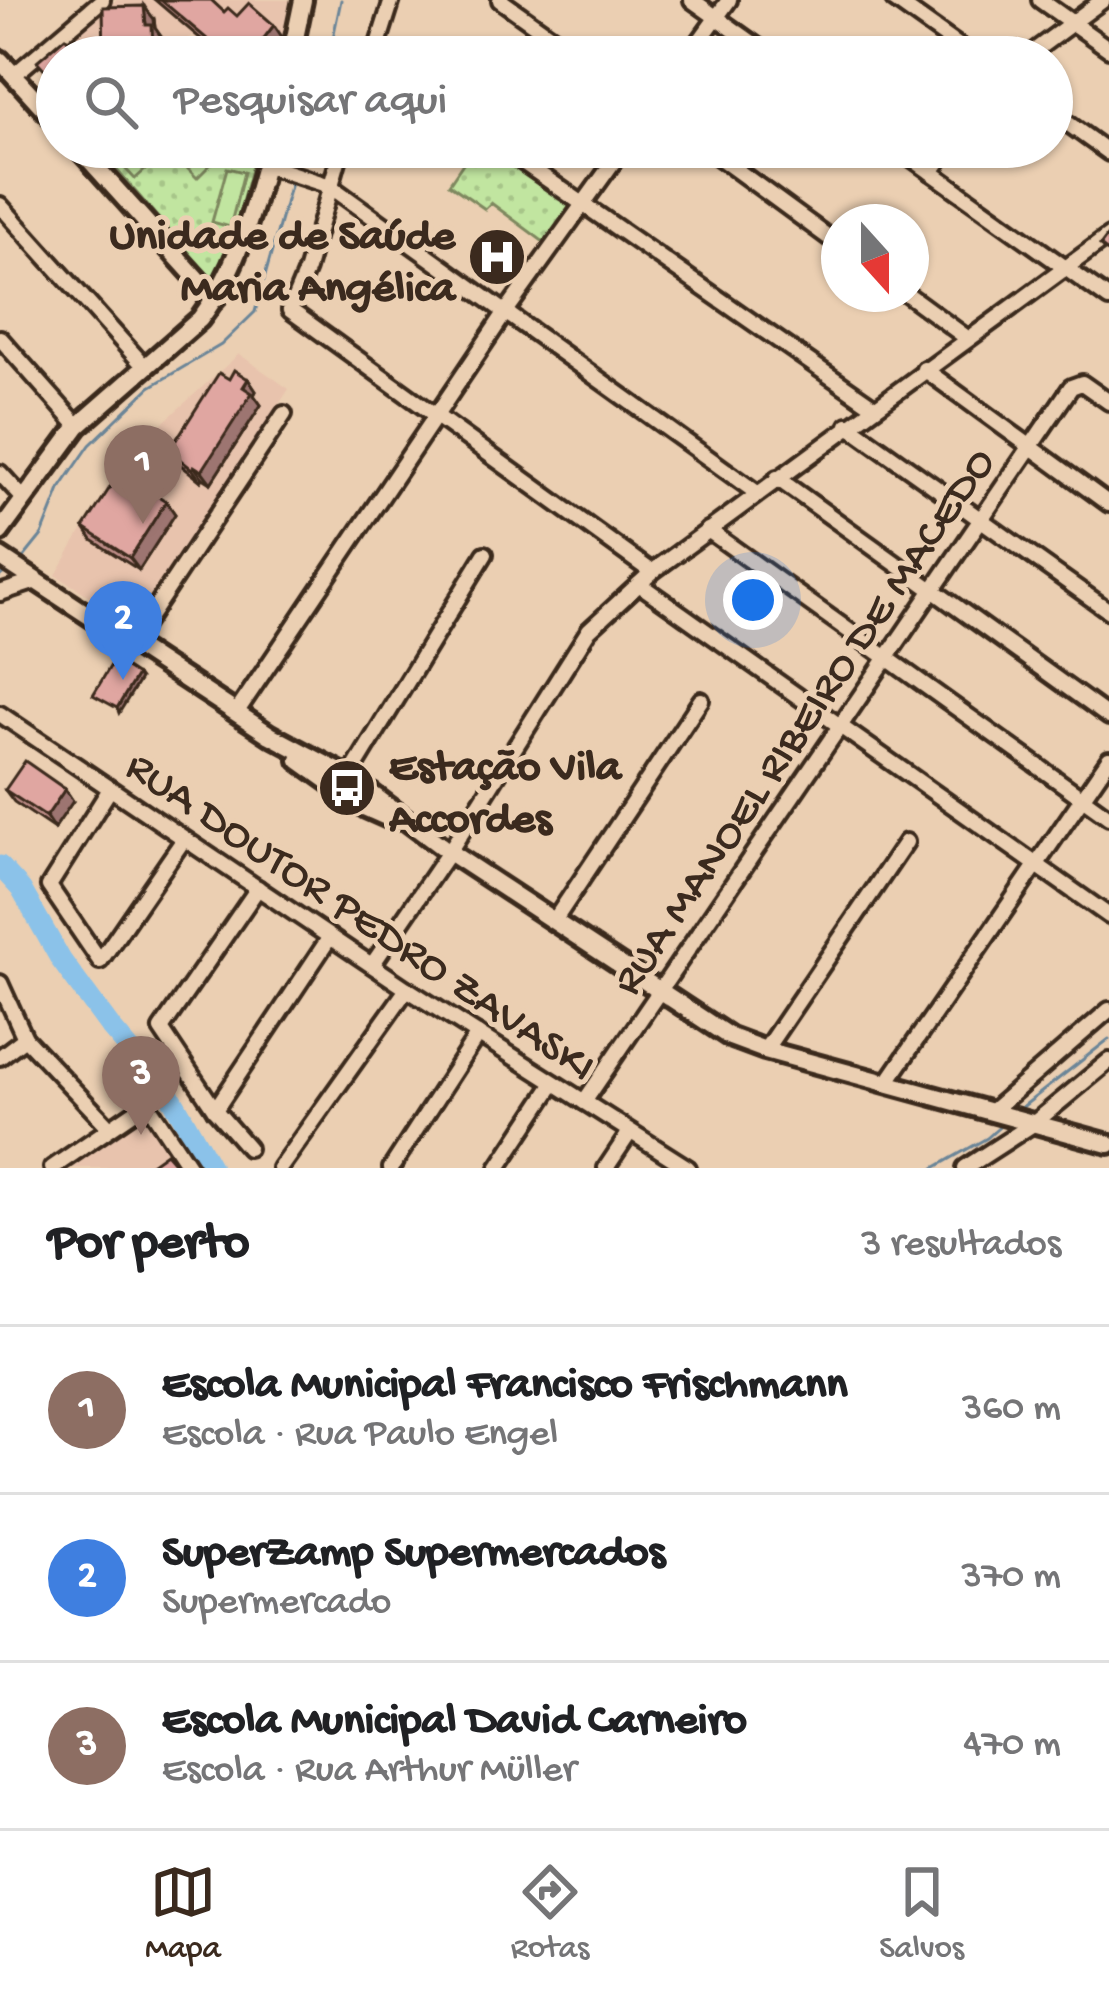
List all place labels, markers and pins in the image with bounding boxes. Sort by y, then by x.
place label: Unidade de Saúde Maria Angélica [109,212,457,317]
hospital icon: Unidade de Saúde Maria Angélica [466,226,528,288]
pin: 1 [104,425,182,524]
pin: 2 [84,581,162,680]
place label: Estação Vila Accordes [388,743,623,848]
bus stop icon: Estação Vila Accordes [316,757,378,819]
pin: 3 [102,1036,180,1135]

